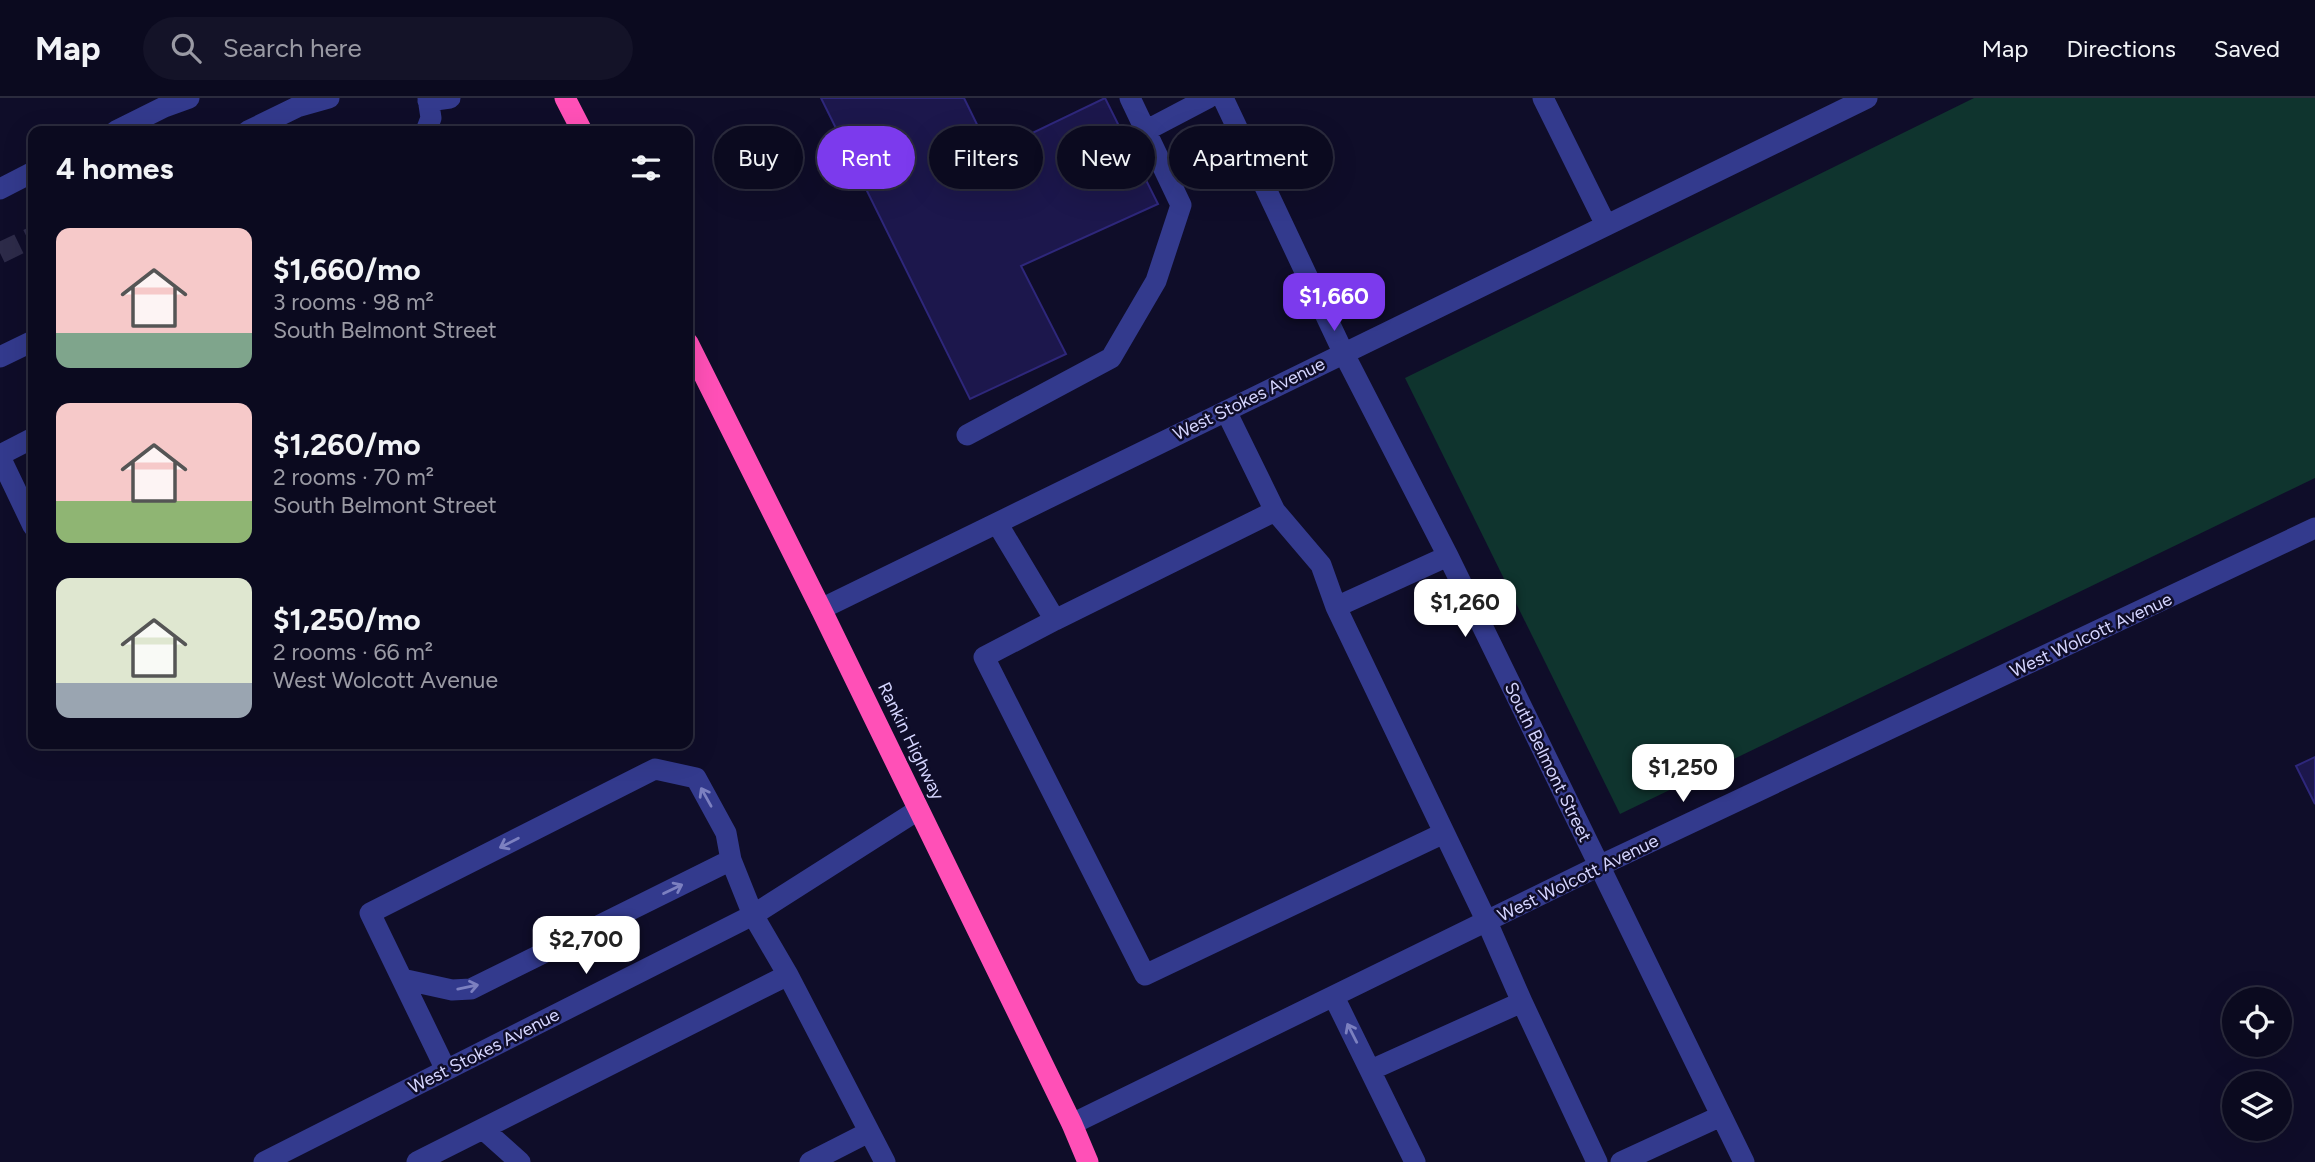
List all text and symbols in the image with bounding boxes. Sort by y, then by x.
search box [143,17,633,80]
text: Map [35,29,101,68]
icon: search [167,29,205,67]
text: Search here [223,32,362,64]
text: Map [1982,34,2028,63]
text: Directions [2066,34,2176,63]
text: Saved [2214,34,2280,63]
chip: Buy [714,126,803,189]
chip: Rent [817,126,915,189]
chip: Filters [929,126,1043,189]
chip: New [1057,126,1155,189]
chip: Apartment [1169,126,1333,189]
icon: filters [627,149,665,187]
text: 4 homes [56,150,173,187]
text: $1,660/mo [273,251,421,288]
icon: home [112,256,196,340]
pin: $1,660 [1277,274,1391,333]
text: $1,660 [1299,282,1369,310]
text: 3 rooms · 98 m² [273,288,434,316]
text: South Belmont Street [273,316,497,344]
street label: West Stokes Avenue [1169,353,1329,445]
text: $1,260/mo [273,426,421,463]
icon: home [112,431,196,515]
text: 2 rooms · 70 m² [273,463,434,491]
text: South Belmont Street [273,491,497,519]
pin: $1,260 [1408,580,1522,639]
text: $1,260 [1430,588,1500,616]
street label: West Wolcott Avenue [2007,588,2176,682]
text: $1,250/mo [273,601,421,638]
icon: home [112,606,196,690]
text: 2 rooms · 66 m² [273,638,433,666]
text: West Wolcott Avenue [273,666,498,694]
street label: Rankin Highway [873,678,949,804]
street label: South Belmont Street [1500,678,1596,846]
pin: $1,250 [1626,744,1740,804]
text: $1,250 [1648,753,1718,781]
one-way arrow [699,787,713,808]
street label: West Wolcott Avenue [1494,829,1662,926]
one-way arrow [499,836,520,850]
one-way arrow [662,881,683,895]
pin: $2,700 [529,916,643,976]
text: $2,700 [549,925,623,953]
one-way arrow [456,980,479,994]
map controls [2222,987,2292,1141]
button: locate [2222,987,2292,1057]
street label: West Stokes Avenue [405,1003,563,1099]
one-way arrow [1345,1023,1359,1044]
button: layers [2222,1071,2292,1141]

